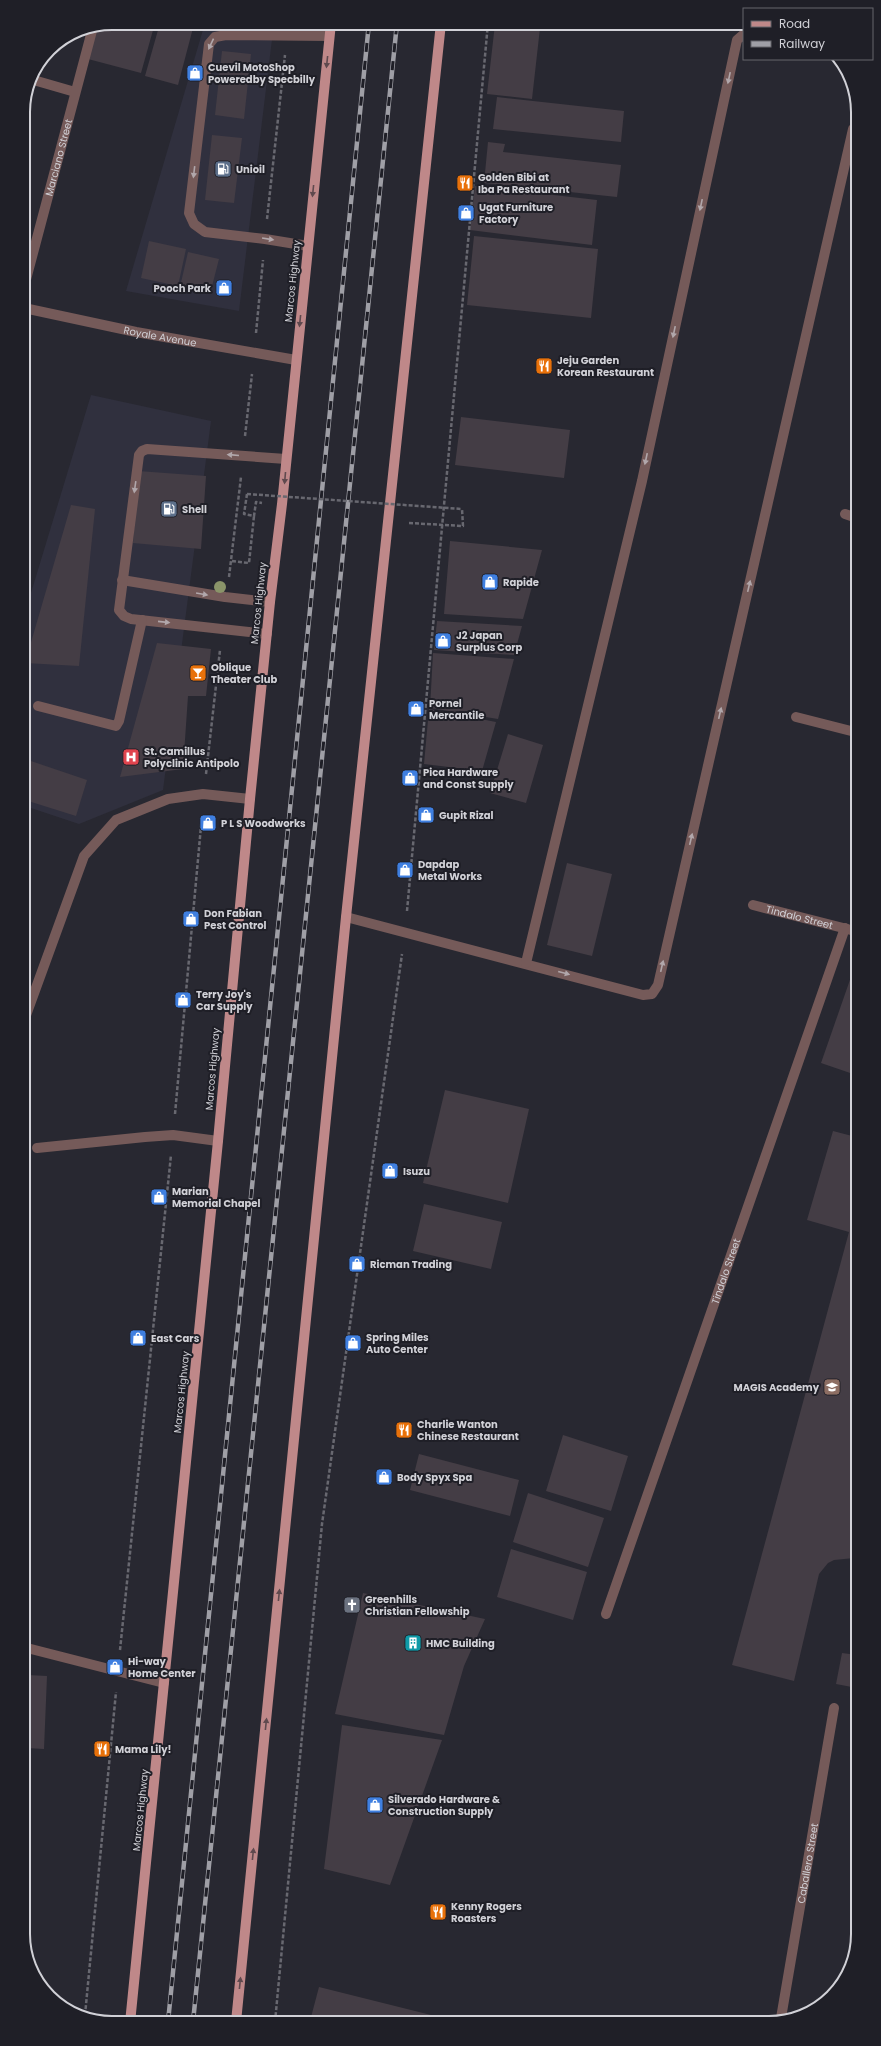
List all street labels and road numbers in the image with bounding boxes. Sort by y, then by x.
street label: Marciano Street [41,117,76,198]
street label: Marcos Highway [281,239,304,323]
street label: Royale Avenue [122,323,198,350]
street label: Marcos Highway [247,561,270,645]
street label: Tindalo Street [764,902,835,933]
street label: Marcos Highway [201,1027,224,1111]
street label: Tindalo Street [708,1236,744,1306]
street label: Marcos Highway [170,1350,193,1434]
street label: Marcos Highway [129,1768,152,1852]
street label: Caballero Street [794,1822,822,1905]

